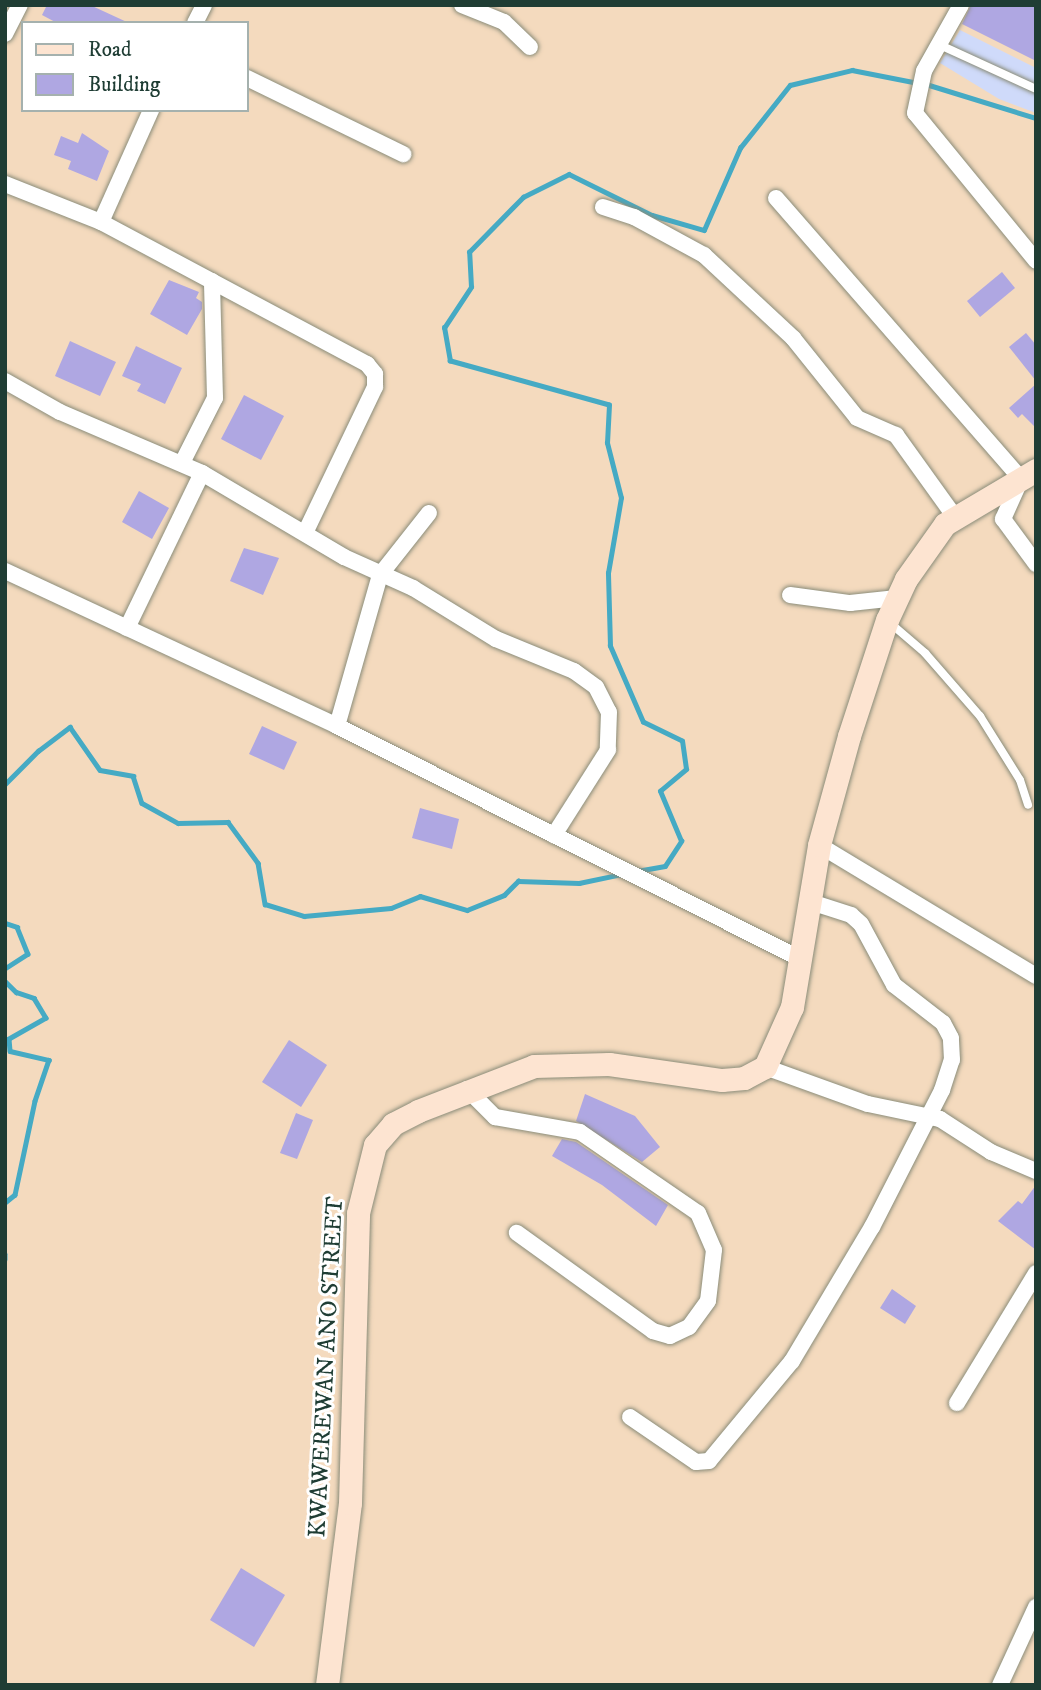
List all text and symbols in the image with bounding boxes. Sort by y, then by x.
legend [21,21,248,112]
text: Road [88,37,132,63]
text: Building [88,72,160,98]
street label: KWAWEREWAN ANO STREET [304,1196,350,1538]

